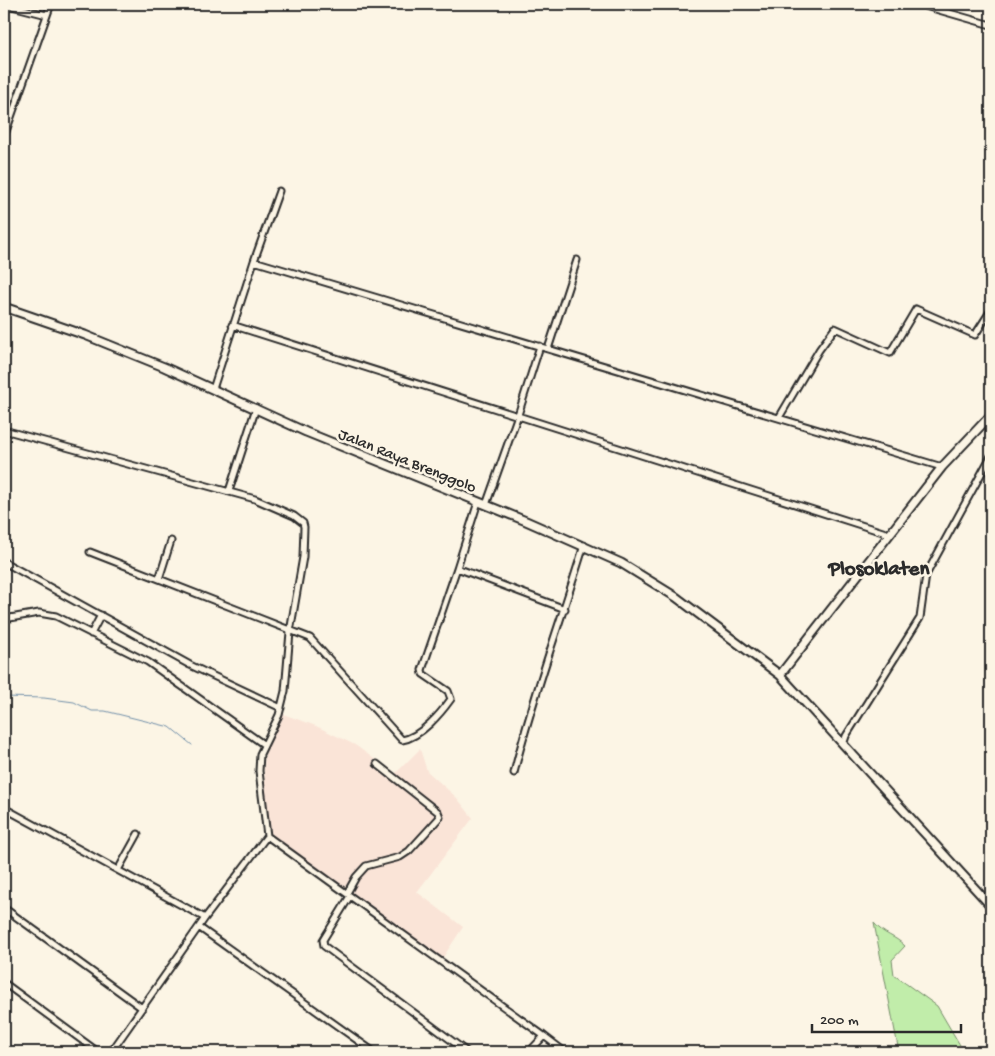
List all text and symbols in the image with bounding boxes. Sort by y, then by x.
street label: Jalan Raya Brenggolo [335,426,478,499]
district label: Plosoklaten [828,558,930,583]
scale bar [812,1001,961,1033]
text: 200 m [820,1012,859,1030]

